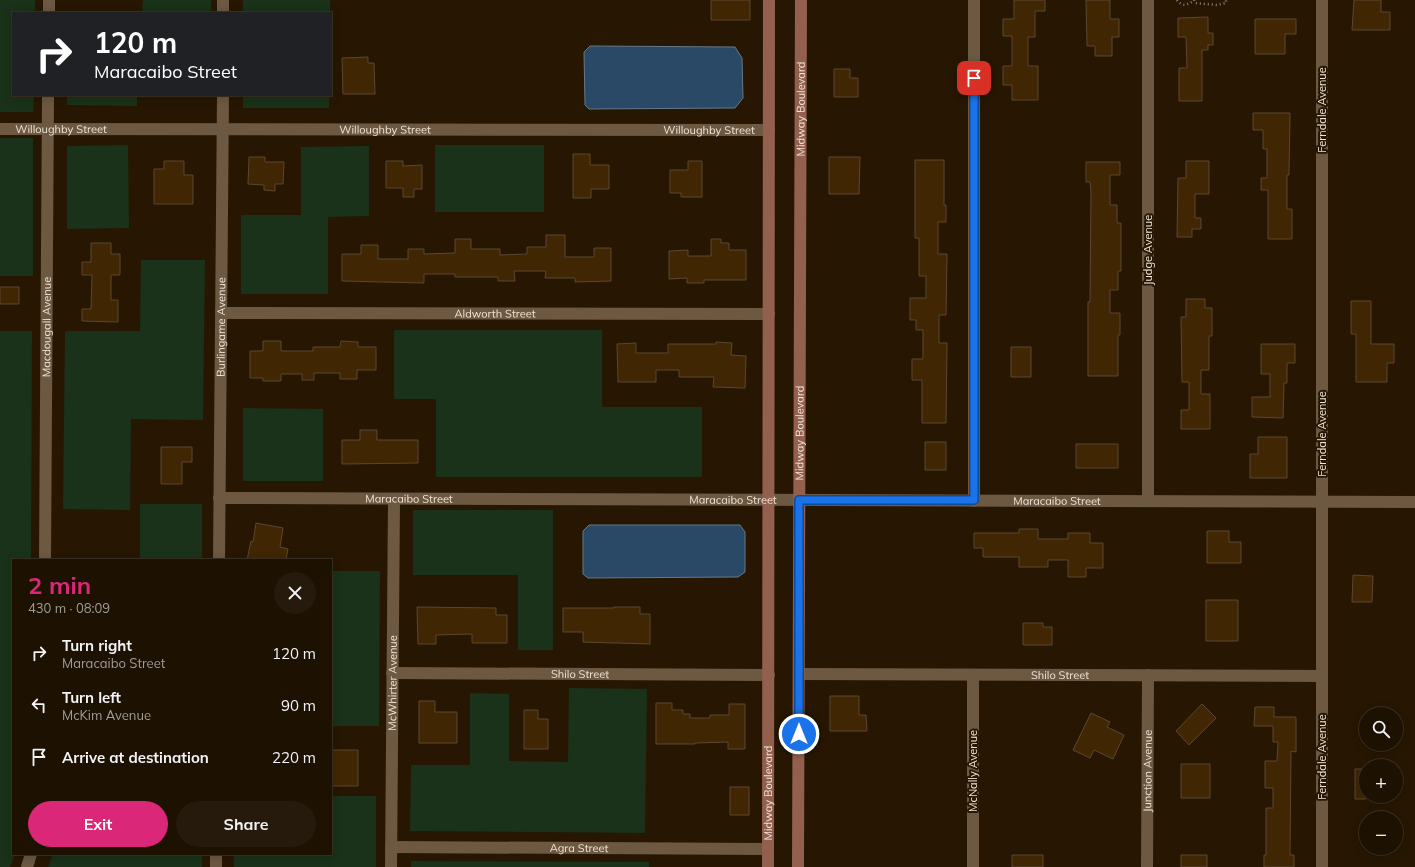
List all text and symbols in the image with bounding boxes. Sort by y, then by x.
text: 120 m [94,25,177,60]
icon: right [28,28,80,80]
text: Maracaibo Street [94,60,237,83]
street label: Midway Boulevard [793,61,808,157]
pin [957,61,991,95]
icon: arrive [963,67,985,89]
street label: Ferndale Avenue [1315,67,1329,153]
street label: Willoughby Street [15,122,107,136]
street label: Willoughby Street [339,122,431,137]
street label: Willoughby Street [663,123,755,137]
street label: Judge Avenue [1141,215,1155,285]
street label: Macdougall Avenue [39,277,54,377]
street label: Burlingame Avenue [214,277,228,377]
street label: Aldworth Street [454,306,536,321]
street label: Midway Boulevard [792,385,807,481]
street label: Ferndale Avenue [1315,391,1329,477]
street label: Maracaibo Street [365,491,453,506]
street label: Maracaibo Street [689,493,777,507]
street label: Maracaibo Street [1013,494,1101,508]
text: 2 min [28,570,91,600]
button: close [274,572,316,614]
text: 430 m · 08:09 [28,600,110,616]
street label: McWhirter Avenue [385,635,400,731]
text: Turn right [62,636,132,655]
icon: right [28,642,50,664]
text: 120 m [272,644,316,663]
text: Maracaibo Street [62,655,165,671]
street label: Shilo Street [551,667,609,681]
street label: Shilo Street [1031,668,1089,682]
text: Turn left [62,688,121,707]
icon: left [28,694,50,716]
text: 90 m [281,696,316,715]
text: McKim Avenue [62,707,151,723]
map controls [1359,707,1403,855]
button: search [1359,707,1403,751]
position arrow [778,713,820,755]
street label: Ferndale Avenue [1315,714,1329,800]
street label: McNally Avenue [966,730,980,812]
street label: Junction Avenue [1140,730,1155,812]
icon: arrive [28,746,50,768]
street label: Midway Boulevard [761,746,775,840]
text: Arrive at destination [62,748,209,767]
text: 220 m [272,748,316,767]
button: + [1359,759,1403,803]
button: Exit [28,801,168,847]
button: Share [176,801,316,847]
button: − [1359,811,1403,855]
street label: Agra Street [550,841,608,855]

